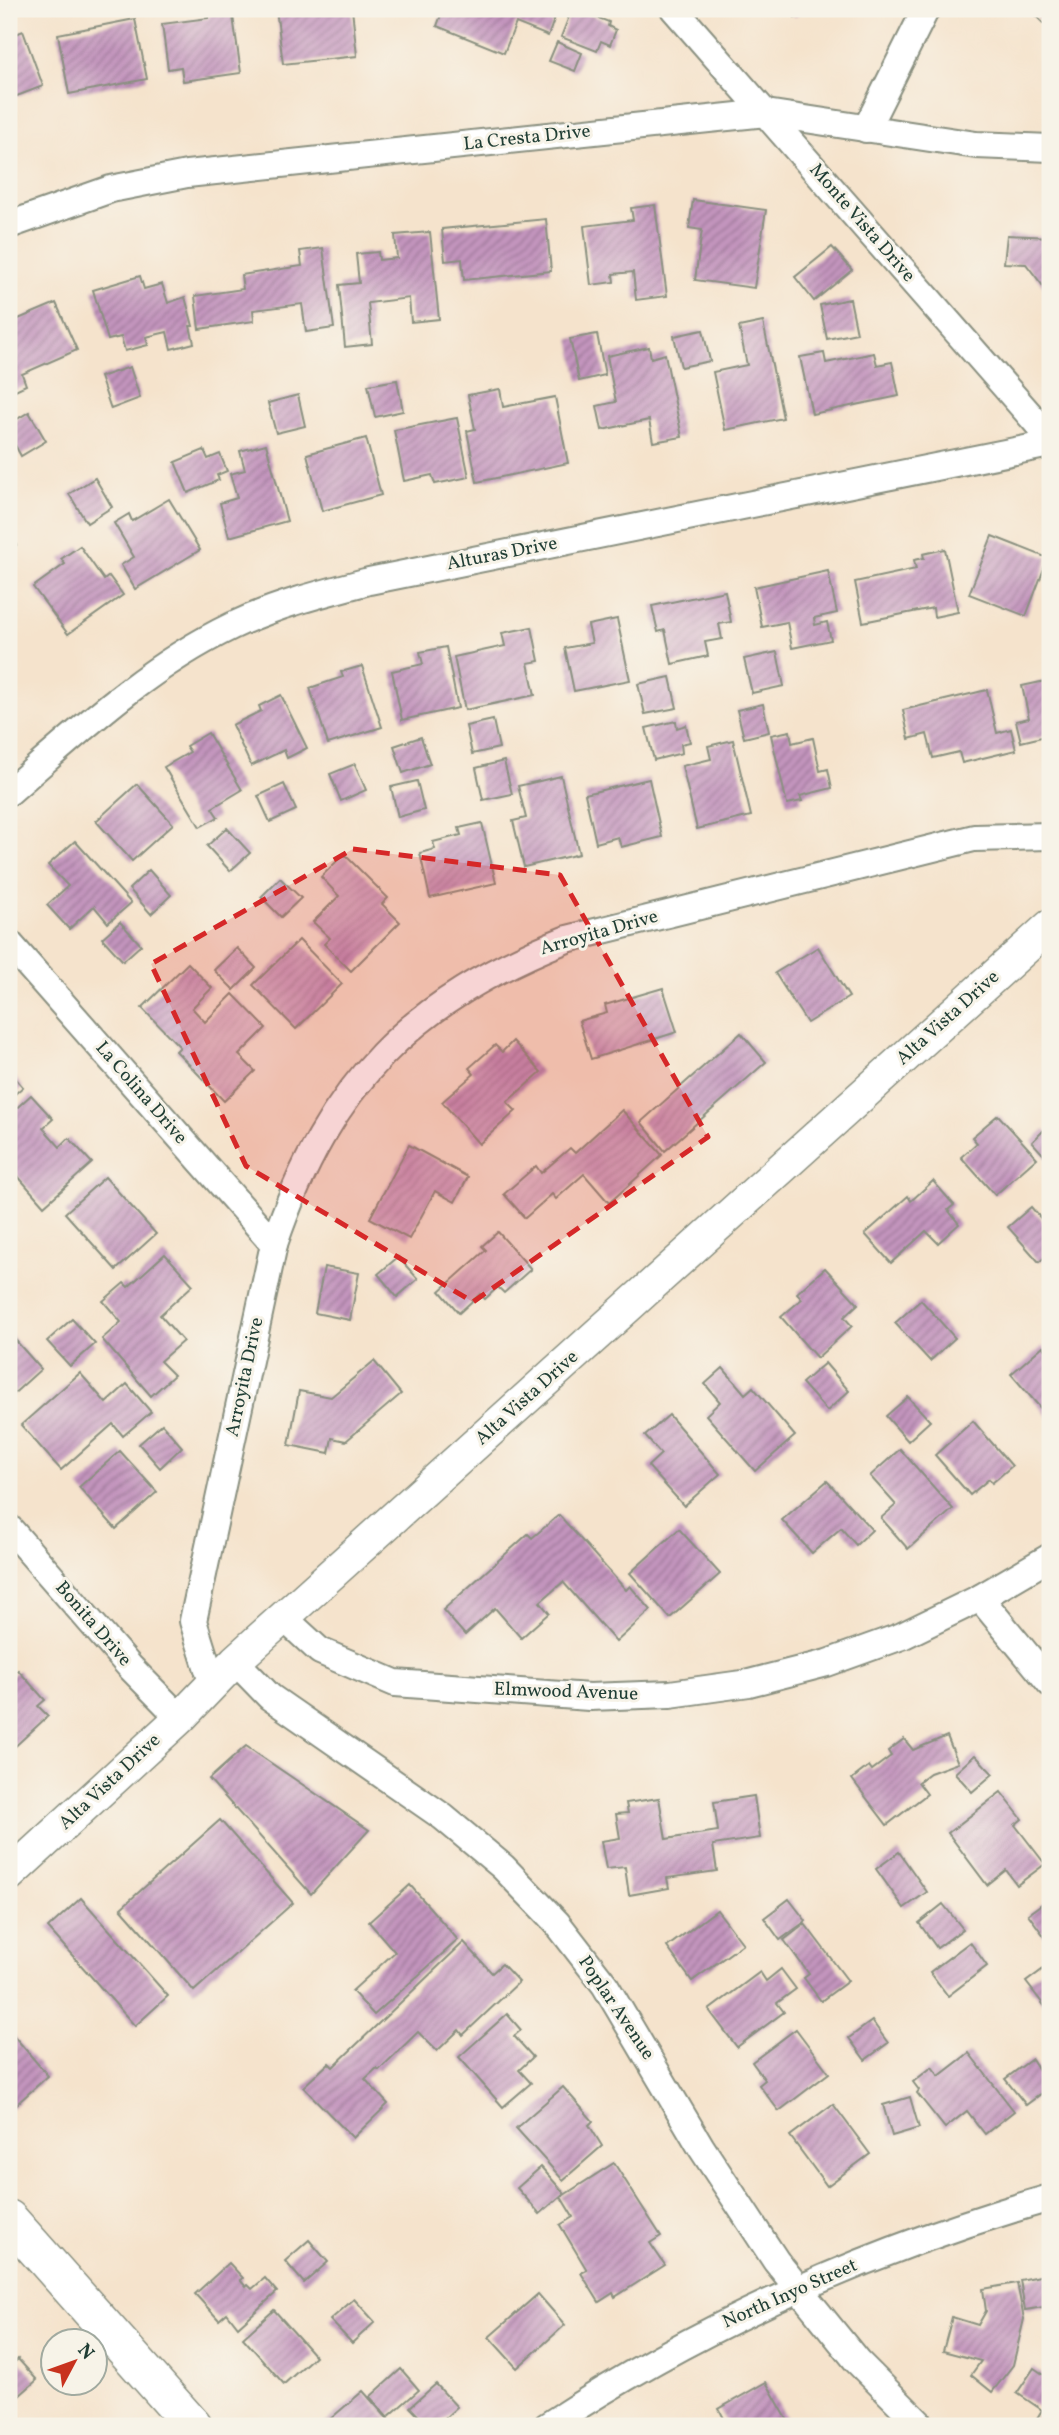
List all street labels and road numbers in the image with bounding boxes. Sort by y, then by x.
street label: La Cresta Drive [462,118,592,158]
street label: Monte Vista Drive [803,158,921,288]
street label: Alturas Drive [444,531,560,577]
street label: Arroyita Drive [537,904,661,962]
street label: Alta Vista Drive [891,965,1005,1071]
street label: La Colina Drive [89,1036,193,1150]
street label: Arroyita Drive [220,1315,270,1439]
street label: Alta Vista Drive [470,1345,584,1451]
street label: Bonita Drive [49,1576,137,1672]
street label: Elmwood Avenue [493,1676,639,1708]
street label: Alta Vista Drive [53,1728,167,1836]
street label: Poplar Avenue [572,1951,660,2065]
street label: North Inyo Street [718,2252,862,2335]

